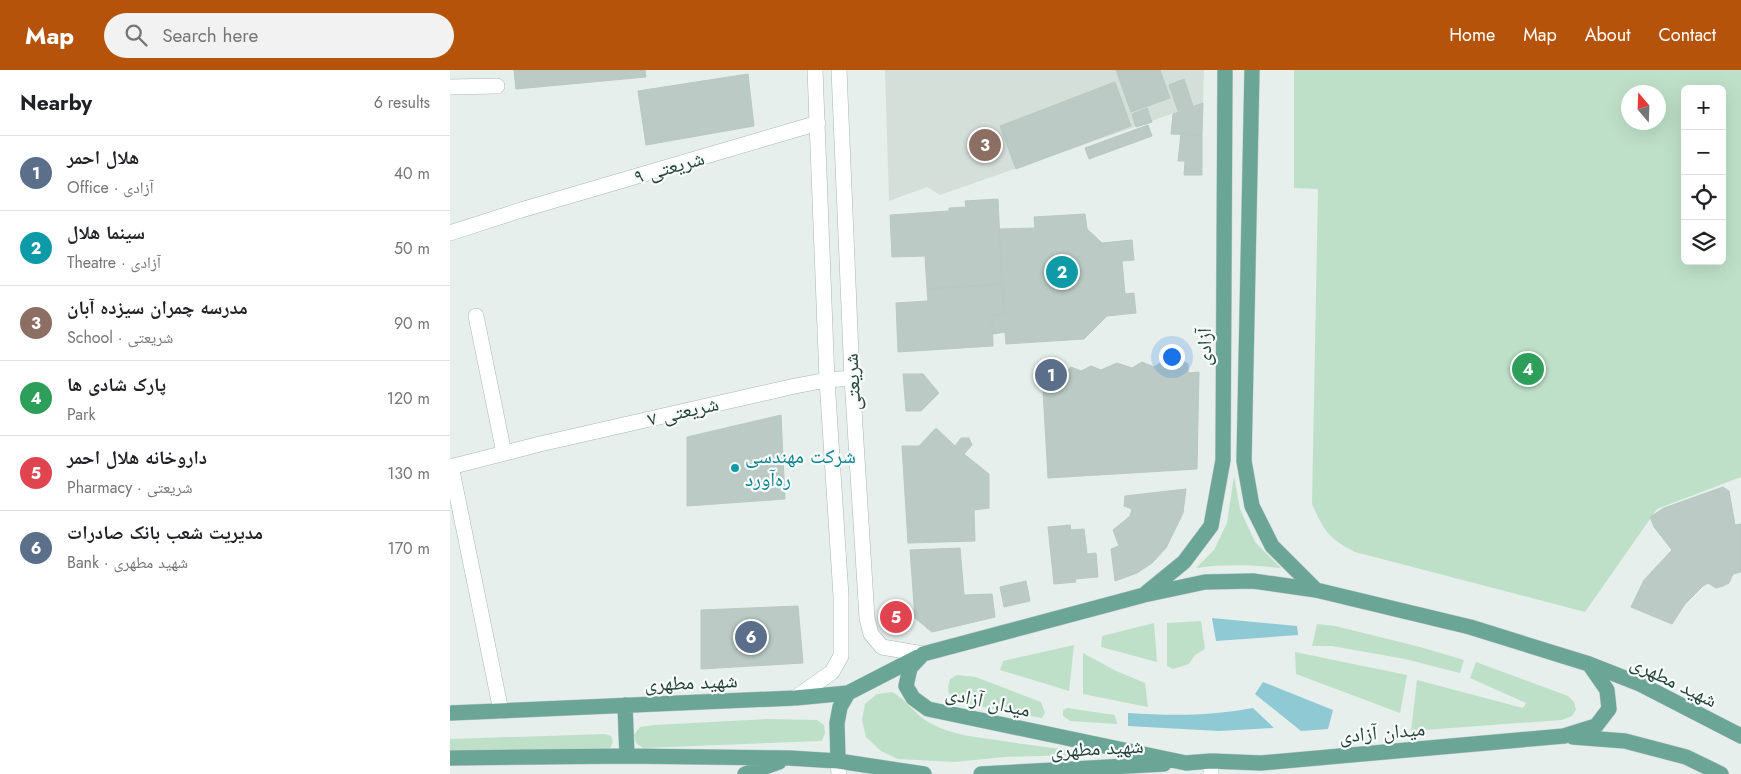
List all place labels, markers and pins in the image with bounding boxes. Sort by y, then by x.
pin: 3 [969,126,1001,164]
pin: 2 [1046,253,1078,291]
pin: 4 [1512,350,1544,388]
pin: 1 [1035,356,1067,394]
place label: شرکت مهندسی ره‌آورد [745,442,856,494]
marker: شرکت مهندسی ره‌آورد [729,462,741,474]
pin: 5 [880,598,912,636]
pin: 6 [735,618,767,656]

